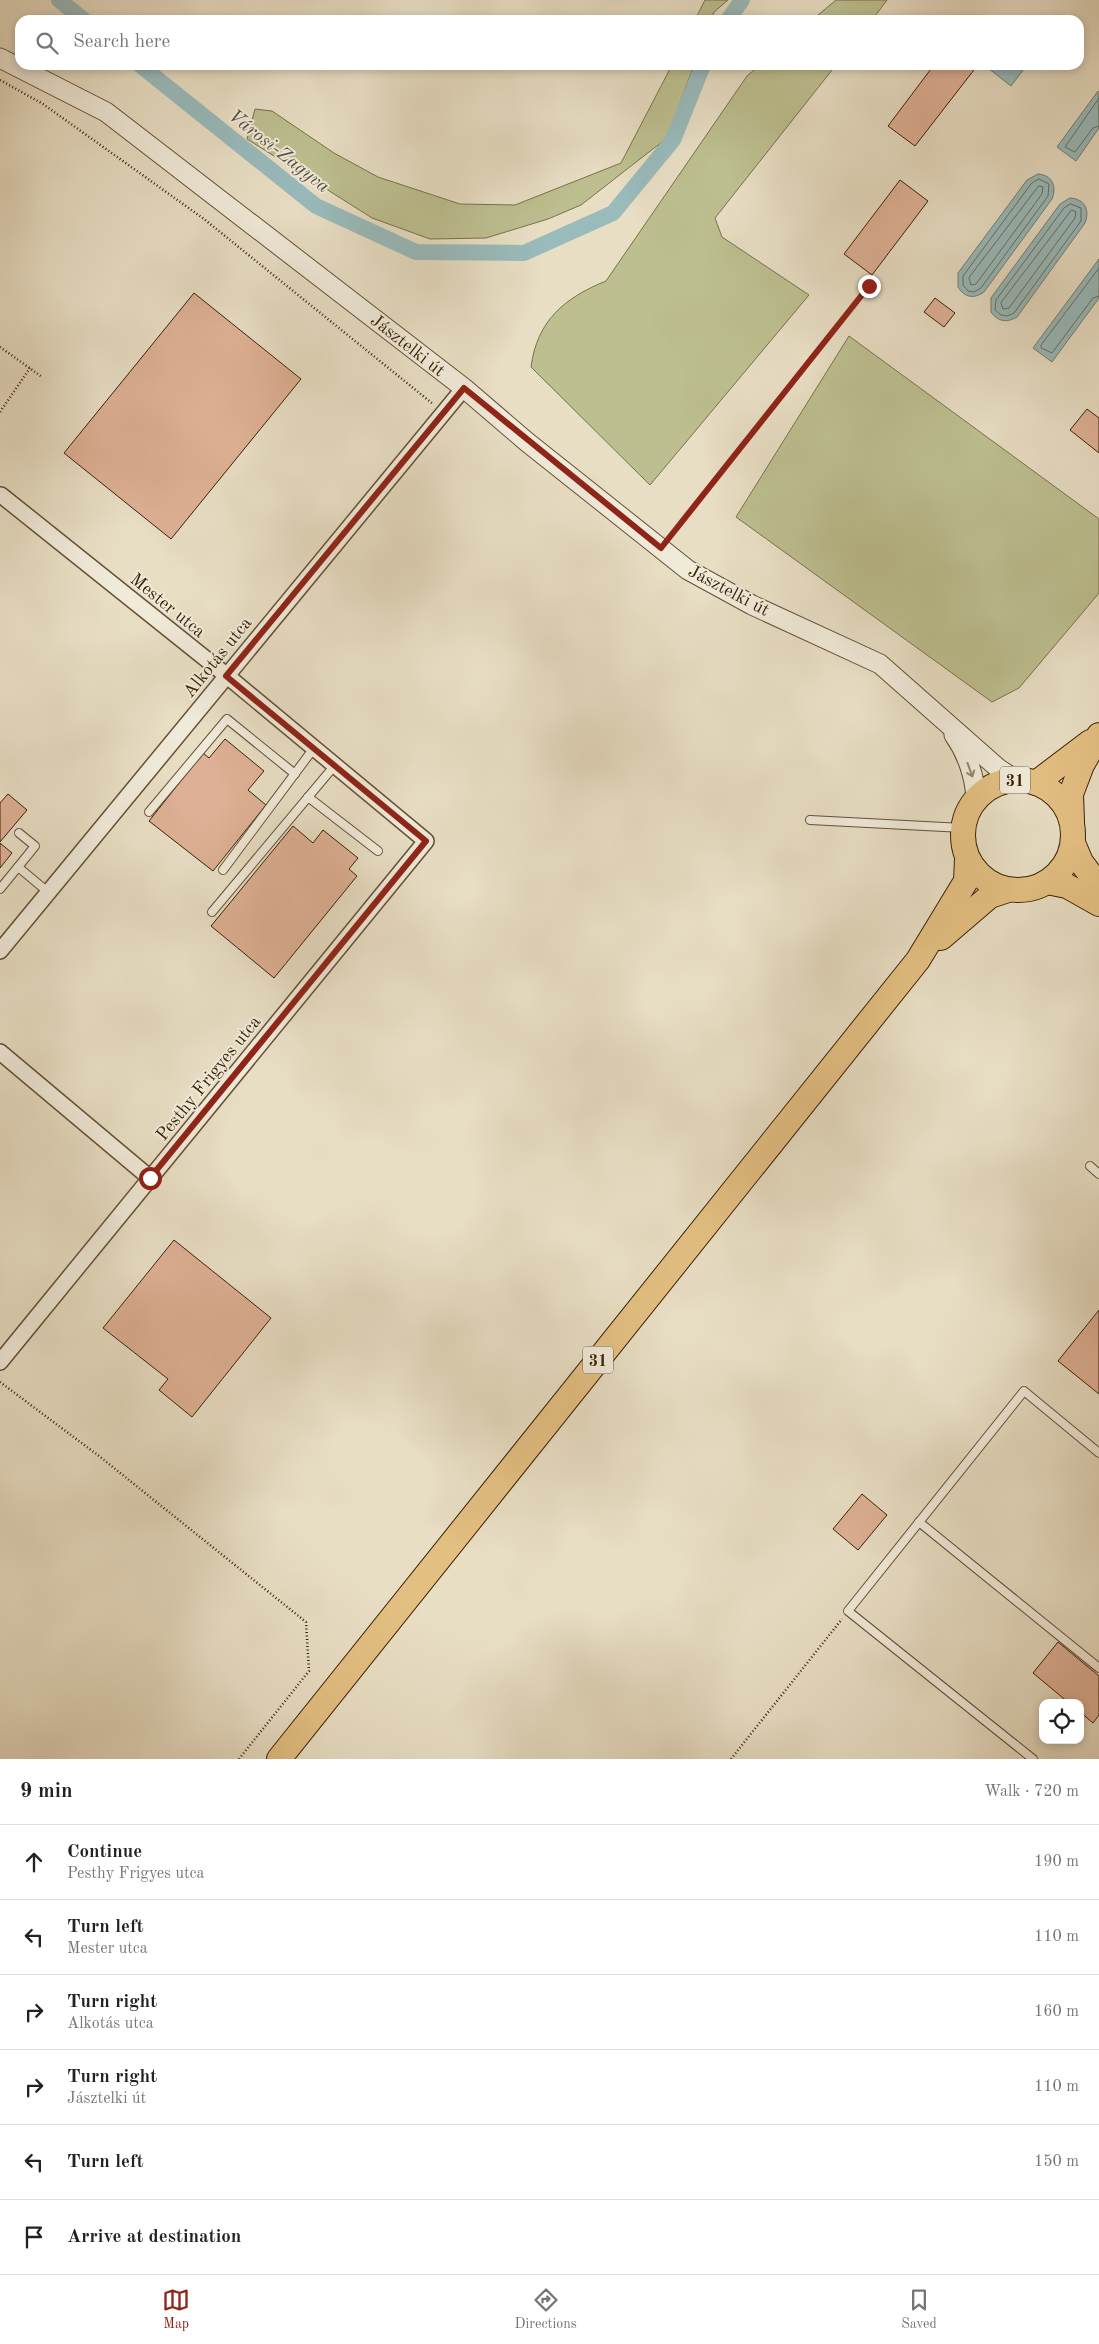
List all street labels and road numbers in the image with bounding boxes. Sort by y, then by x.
street label: Jásztelki út [367,311,448,380]
street label: Jásztelki út [685,562,772,620]
street label: Mester utca [126,570,208,641]
street label: Alkotás utca [180,614,256,701]
road number: 31 [1000,766,1030,794]
street label: Pesthy Frigyes utca [153,1013,265,1144]
road number: 31 [583,1346,613,1374]

